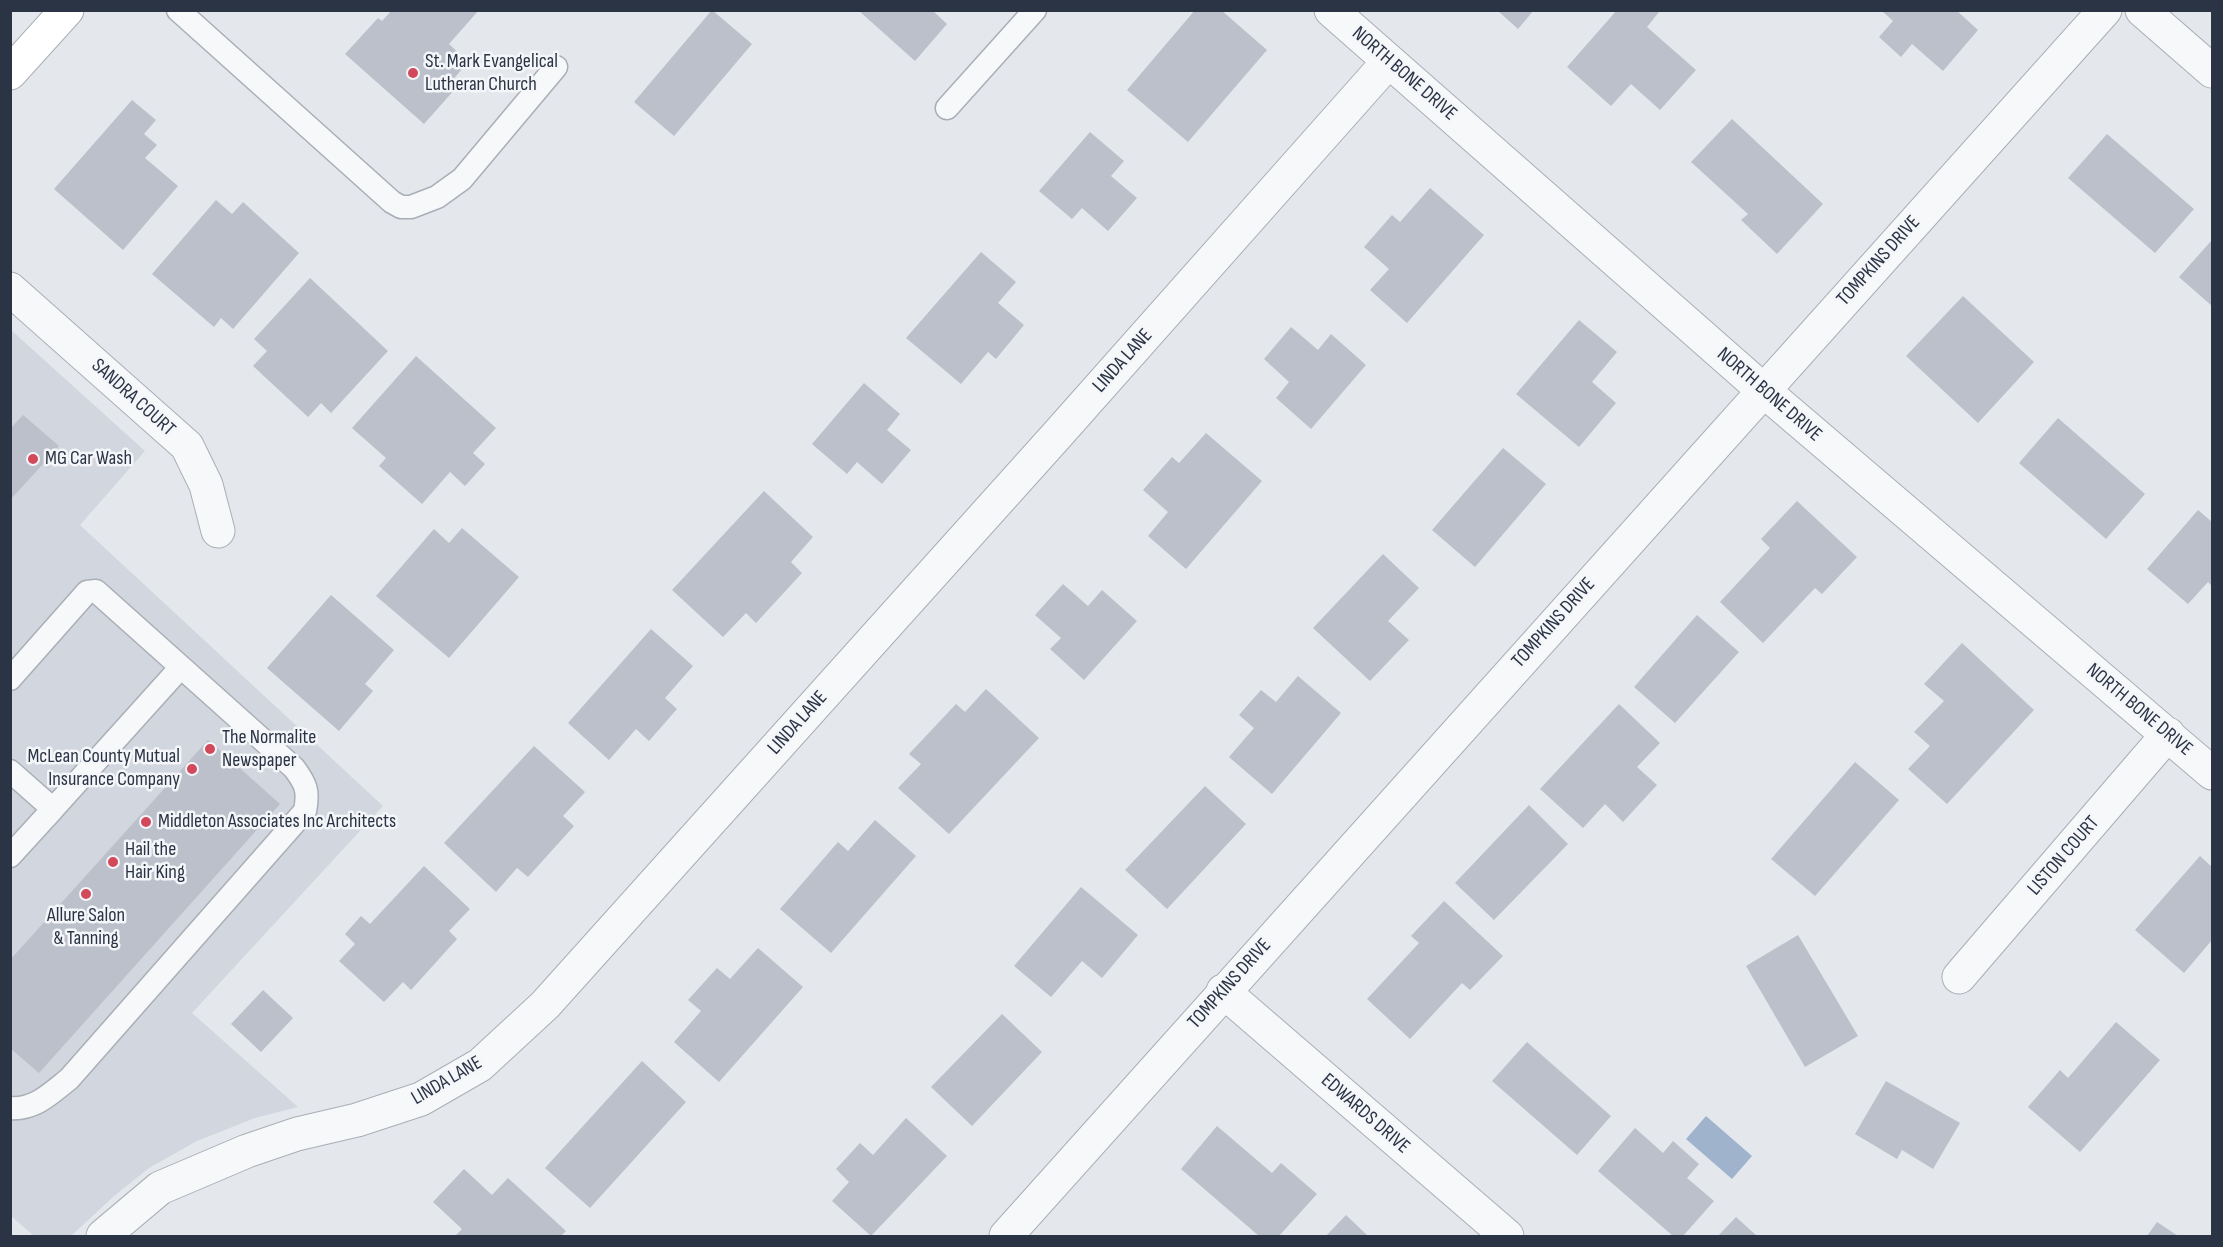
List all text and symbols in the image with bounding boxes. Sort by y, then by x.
street label: NORTH BONE DRIVE [1347,22,1461,126]
place label: St. Mark Evangelical Lutheran Church [425,50,558,97]
marker: St. Mark Evangelical Lutheran Church [406,66,420,80]
street label: TOMPKINS DRIVE [1832,211,1926,311]
street label: LINDA LANE [1088,324,1158,398]
street label: NORTH BONE DRIVE [1712,343,1826,447]
street label: SANDRA COURT [86,354,180,442]
place label: MG Car Wash [45,447,132,471]
marker: MG Car Wash [26,452,40,466]
street label: TOMPKINS DRIVE [1507,573,1601,673]
street label: NORTH BONE DRIVE [2081,659,2197,761]
street label: LINDA LANE [763,686,833,760]
place label: The Normalite Newspaper [222,726,316,773]
marker: The Normalite Newspaper [203,742,217,756]
place label: McLean County Mutual Insurance Company [27,745,180,792]
marker: McLean County Mutual Insurance Company [185,762,199,776]
place label: Middleton Associates Inc Architects [158,810,396,834]
street label: LISTON COURT [2023,811,2105,901]
marker: Middleton Associates Inc Architects [139,815,153,829]
place label: Hail the Hair King [125,838,185,885]
marker: Hail the Hair King [106,855,120,869]
marker: Allure Salon & Tanning [79,887,93,901]
place label: Allure Salon & Tanning [47,904,125,951]
street label: TOMPKINS DRIVE [1183,934,1277,1034]
street label: LINDA LANE [407,1051,487,1111]
street label: EDWARDS DRIVE [1316,1069,1414,1159]

